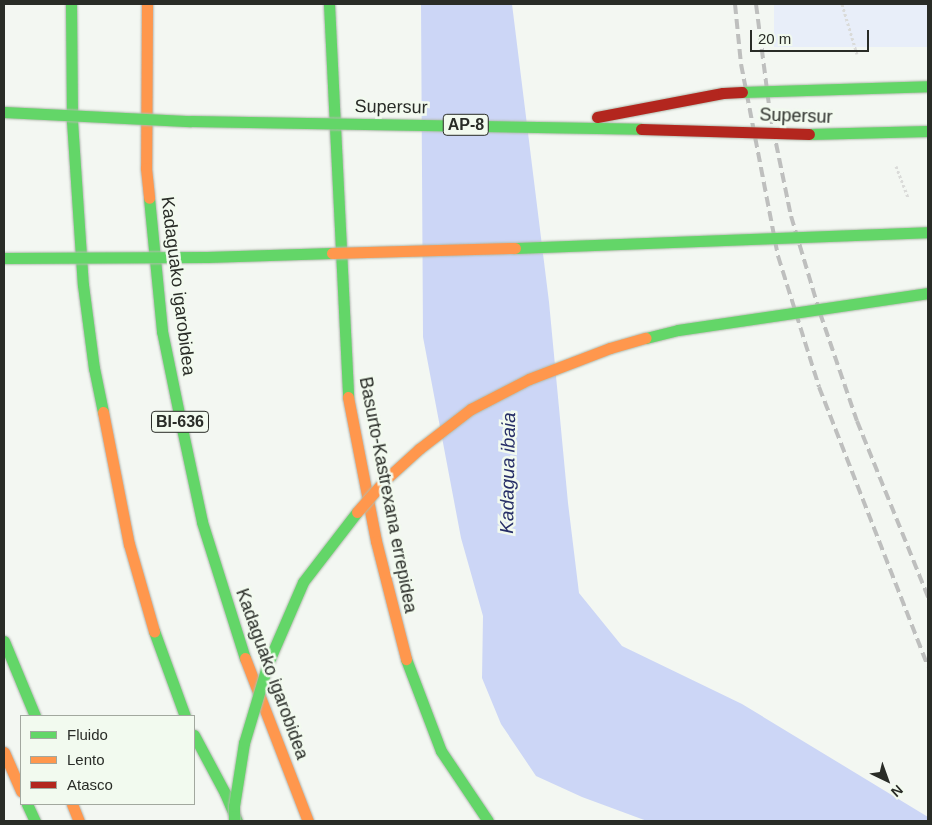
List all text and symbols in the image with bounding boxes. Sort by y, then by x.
scale bar [752,20,871,52]
text: 20 m [758,30,791,47]
street label: Supersur [354,96,428,118]
street label: Supersur [759,104,833,128]
road number: AP-8 [442,112,490,138]
street label: Kadaguako igarobidea [156,195,200,377]
street label: Basurto-Kastrexana errepidea [354,375,422,615]
road number: BI-636 [150,408,210,436]
water label: Kadagua ibaia [496,412,520,534]
street label: Kadaguako igarobidea [231,586,313,762]
legend [20,715,195,805]
text: Fluido [67,726,108,743]
text: Lento [67,751,105,768]
north arrow [862,755,912,805]
text: Atasco [67,776,113,793]
text: N [888,782,906,800]

